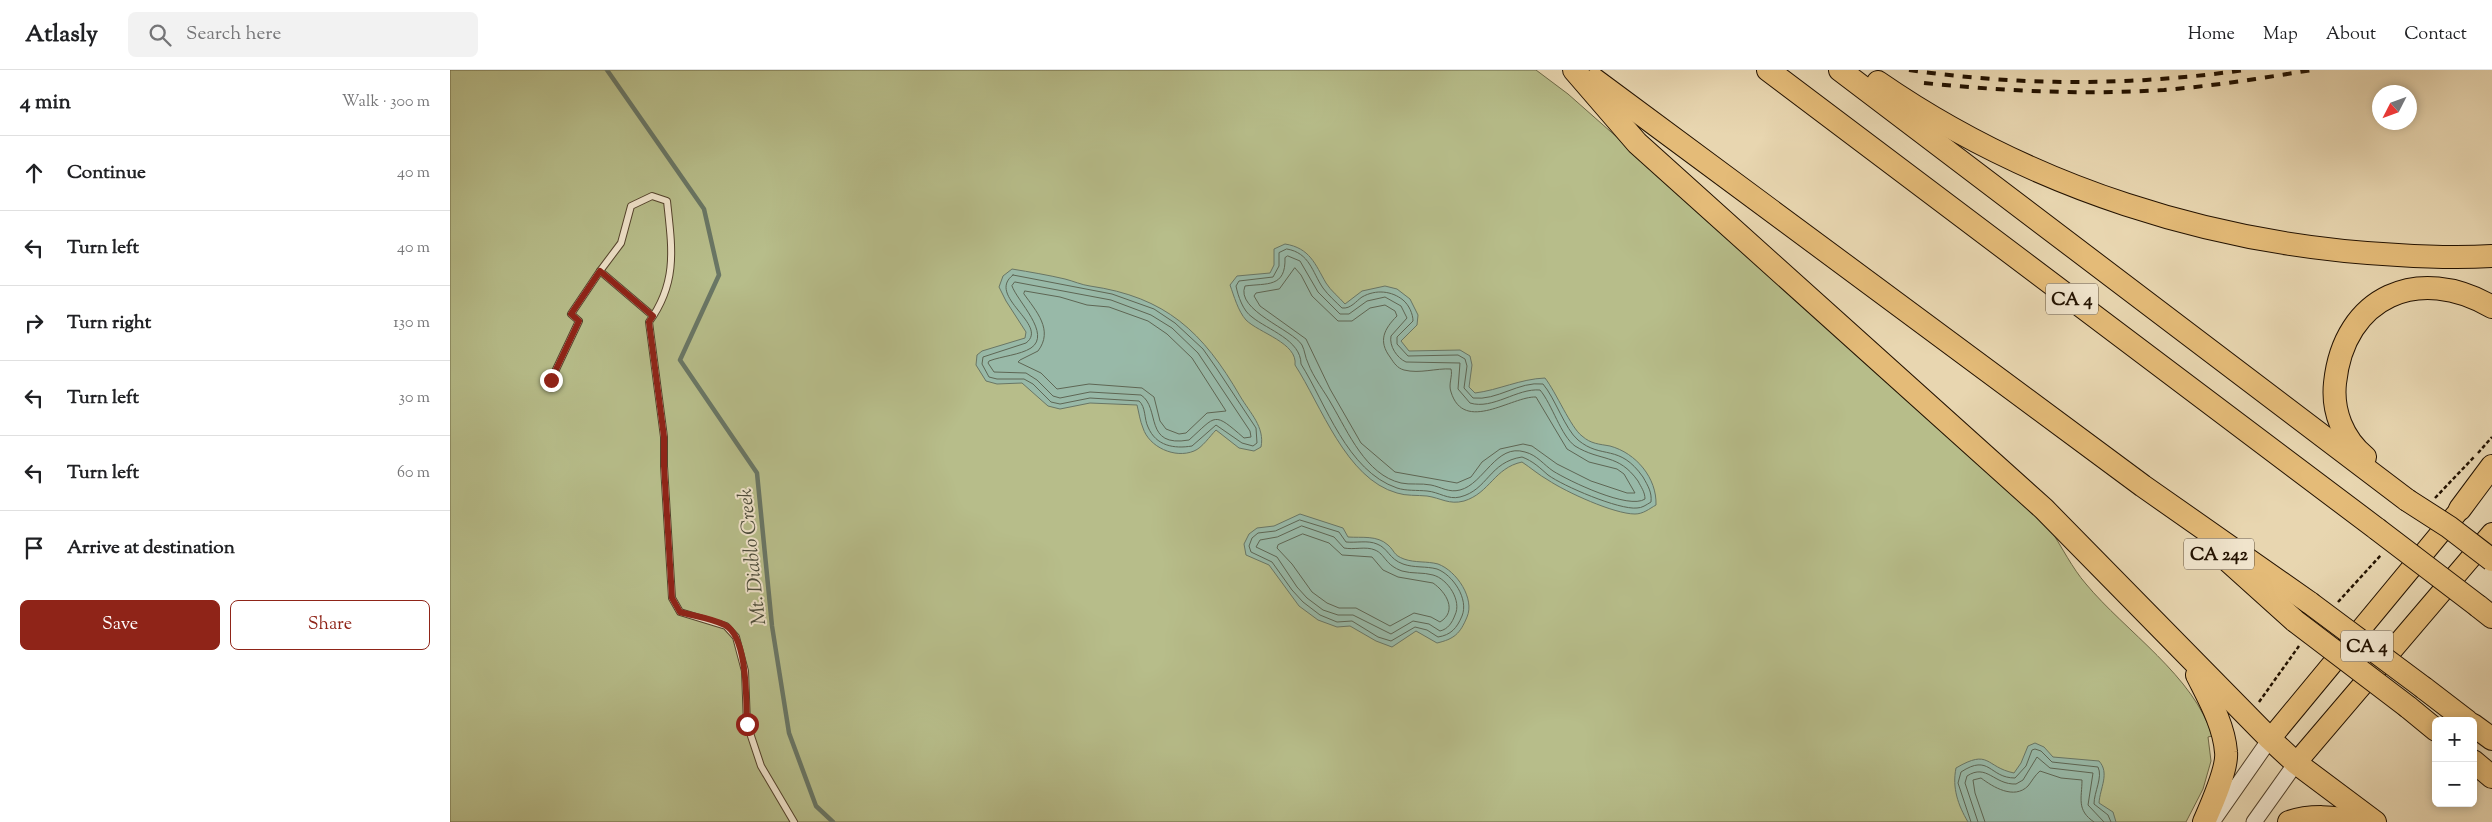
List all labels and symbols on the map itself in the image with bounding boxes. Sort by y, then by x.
north arrow [2372,85,2417,130]
road number: CA 4 [2046,283,2098,314]
route end [540,369,563,392]
water label: Mt. Diablo Creek [732,487,775,627]
road number: CA 242 [2184,538,2254,569]
road number: CA 4 [2341,630,2393,662]
route start [736,713,759,736]

